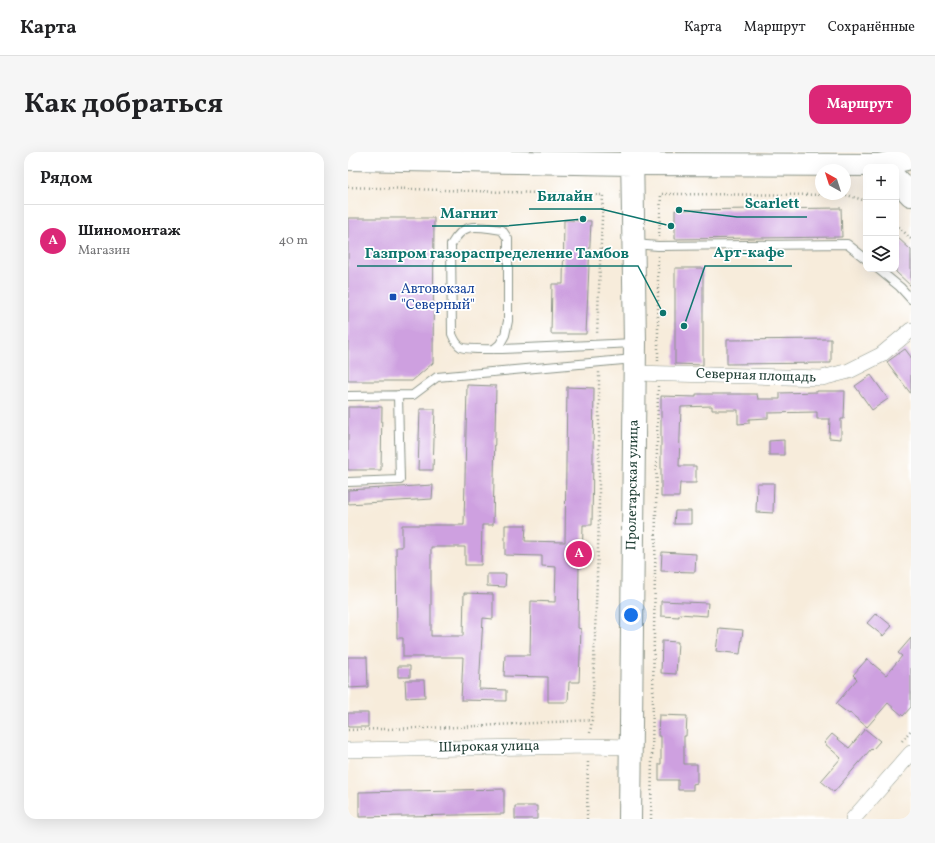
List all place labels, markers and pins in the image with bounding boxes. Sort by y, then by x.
callout: Билайн [529,182,601,209]
callout: Scarlett [737,190,807,217]
callout: Магнит [432,199,506,226]
callout: Газпром газораспределение Тамбов [357,239,638,266]
callout: Арт-кафе [705,239,792,266]
place label: Автовокзал "Северный" [401,280,475,315]
marker: Автовокзал "Северный" [388,292,398,302]
pin: A [566,539,592,569]

